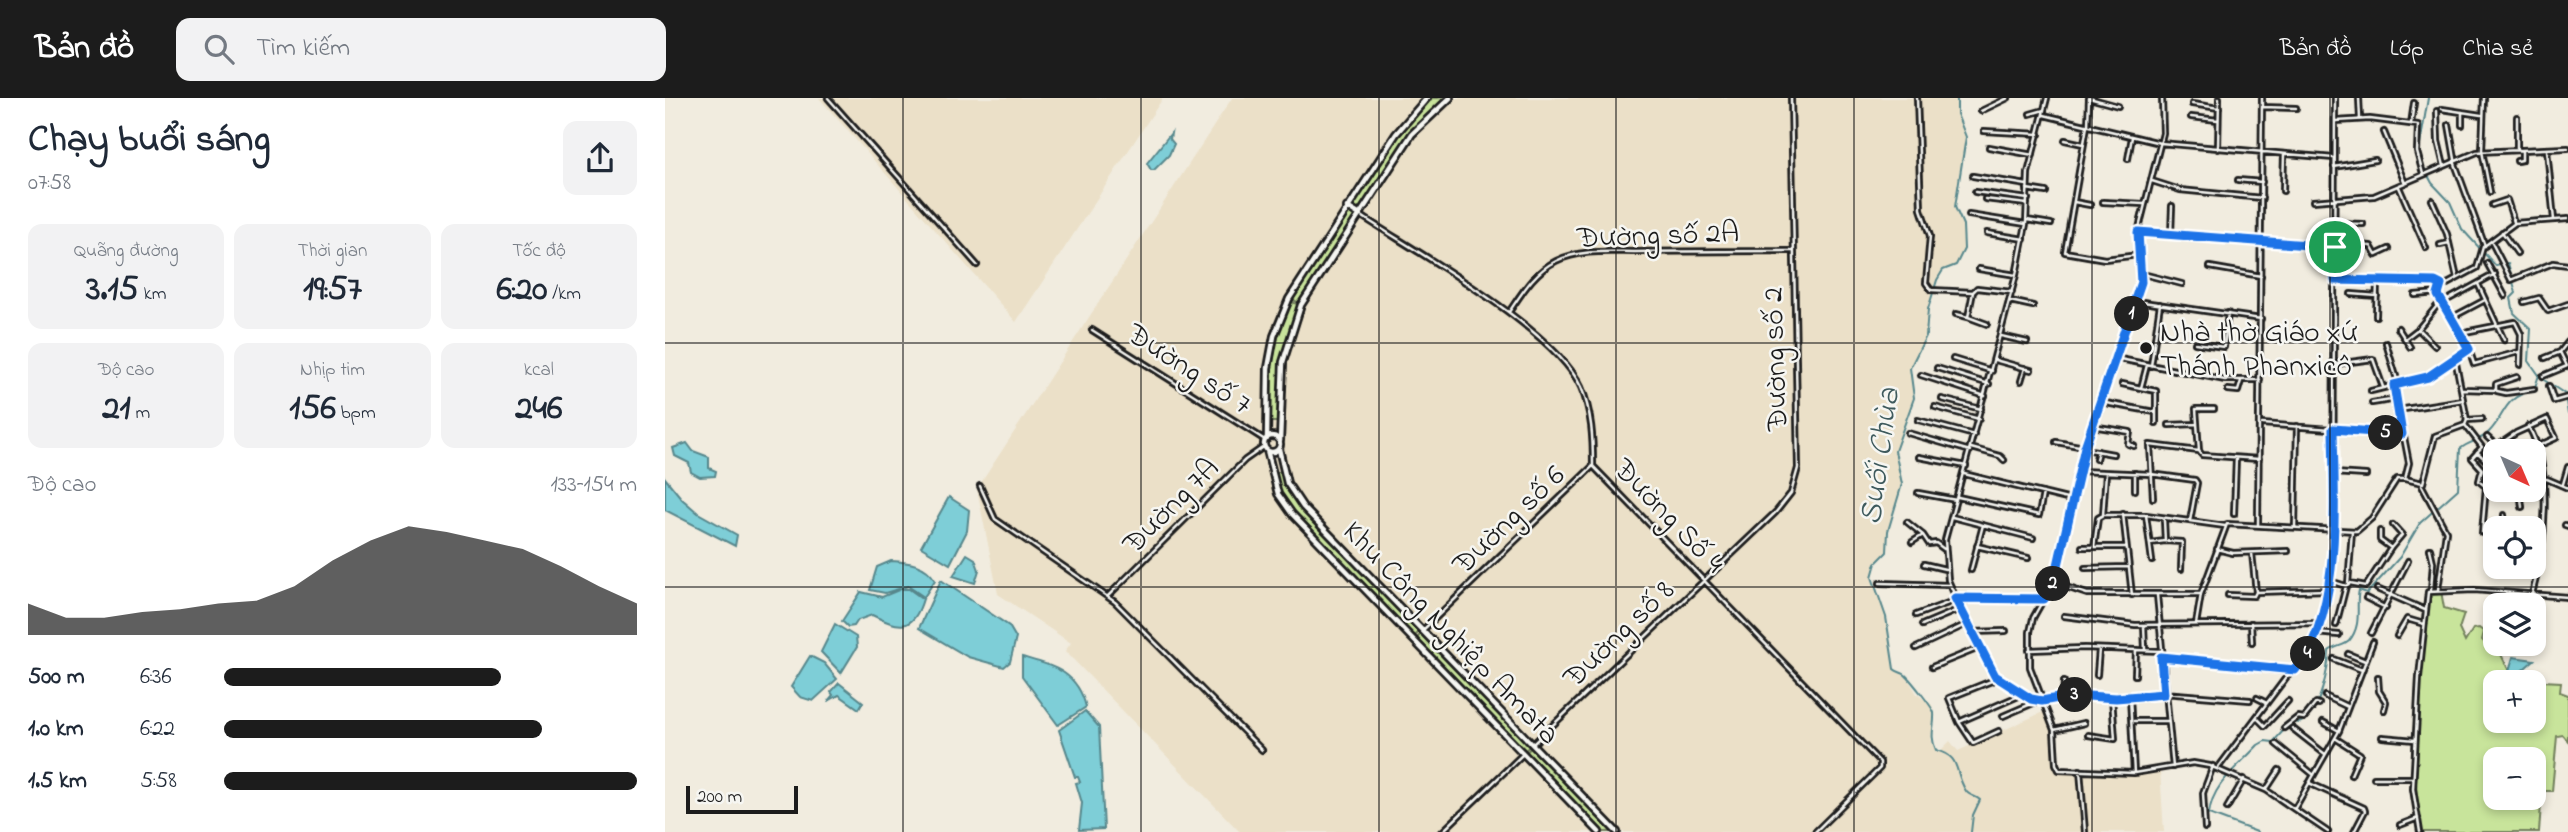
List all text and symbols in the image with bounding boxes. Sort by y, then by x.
search box [176,18,666,81]
text: Bản đồ [35,25,134,73]
icon: search [200,30,238,68]
text: Tìm kiếm [256,30,350,68]
text: Bản đồ [2280,32,2352,67]
text: Lớp [2390,32,2424,67]
text: Chia sẻ [2462,32,2533,67]
text: Chạy buổi sáng [28,113,270,169]
button: share [563,121,637,195]
text: 07:58 [28,167,71,200]
street label: Đường số 2A [1575,212,1740,262]
pin [2305,217,2365,277]
icon: arrive [2316,228,2354,266]
text: Quãng đường [74,238,178,265]
text: Thời gian [298,238,367,265]
text: Tốc độ [512,238,565,265]
text: 3.15 [86,265,139,316]
text: 19:57 [303,265,362,316]
text: 6:20 [497,265,547,316]
text: km [139,281,166,308]
text: /km [547,281,581,308]
street label: Đường số 2 [1752,286,1802,433]
pin: 1 [2115,296,2149,332]
text: 1 [2128,300,2135,327]
place label: Nhà thờ Giáo xứ Thánh Phanxicô [2160,312,2358,390]
street label: Đường số 7 [1116,313,1260,427]
marker: Nhà thờ Giáo xứ Thánh Phanxicô [2138,340,2154,356]
text: Độ cao [98,357,154,384]
text: Nhịp tim [300,357,365,384]
text: kcal [524,357,554,384]
text: 21 [102,384,131,435]
text: 156 [289,384,336,435]
text: 246 [515,384,562,435]
water label: Suối Chùa [1849,384,1914,528]
text: m [131,400,150,427]
text: bpm [336,400,376,427]
pin: 5 [2369,416,2403,450]
text: 5 [2380,419,2391,446]
north arrow [2483,439,2546,502]
map controls [2483,439,2546,810]
street label: Đường 7A [1113,449,1231,566]
street label: Đường Số 4 [1601,449,1734,585]
street label: Đường số 6 [1443,456,1576,587]
text: Độ cao [28,469,96,502]
text: 133–154 m [551,469,637,502]
street label: Khu Công Nghiệp Amata [1331,512,1569,756]
button: locate [2483,516,2546,579]
pin: 2 [2035,566,2071,602]
text: 2 [2048,570,2057,597]
street label: Đường số 8 [1554,571,1686,700]
button: layers [2483,593,2546,656]
pin: 4 [2291,636,2325,672]
text: 4 [2304,640,2311,667]
text: 500 m [28,661,85,694]
text: 6:36 [140,661,172,694]
button: + [2483,670,2546,733]
pin: 3 [2057,678,2093,712]
text: 3 [2071,681,2078,708]
text: 1.0 km [28,713,84,746]
text: 6:22 [140,713,175,746]
button: − [2483,747,2546,810]
text: 1.5 km [28,765,87,798]
text: 5:58 [140,765,177,798]
scale bar [686,783,798,815]
text: 200 m [697,784,742,811]

